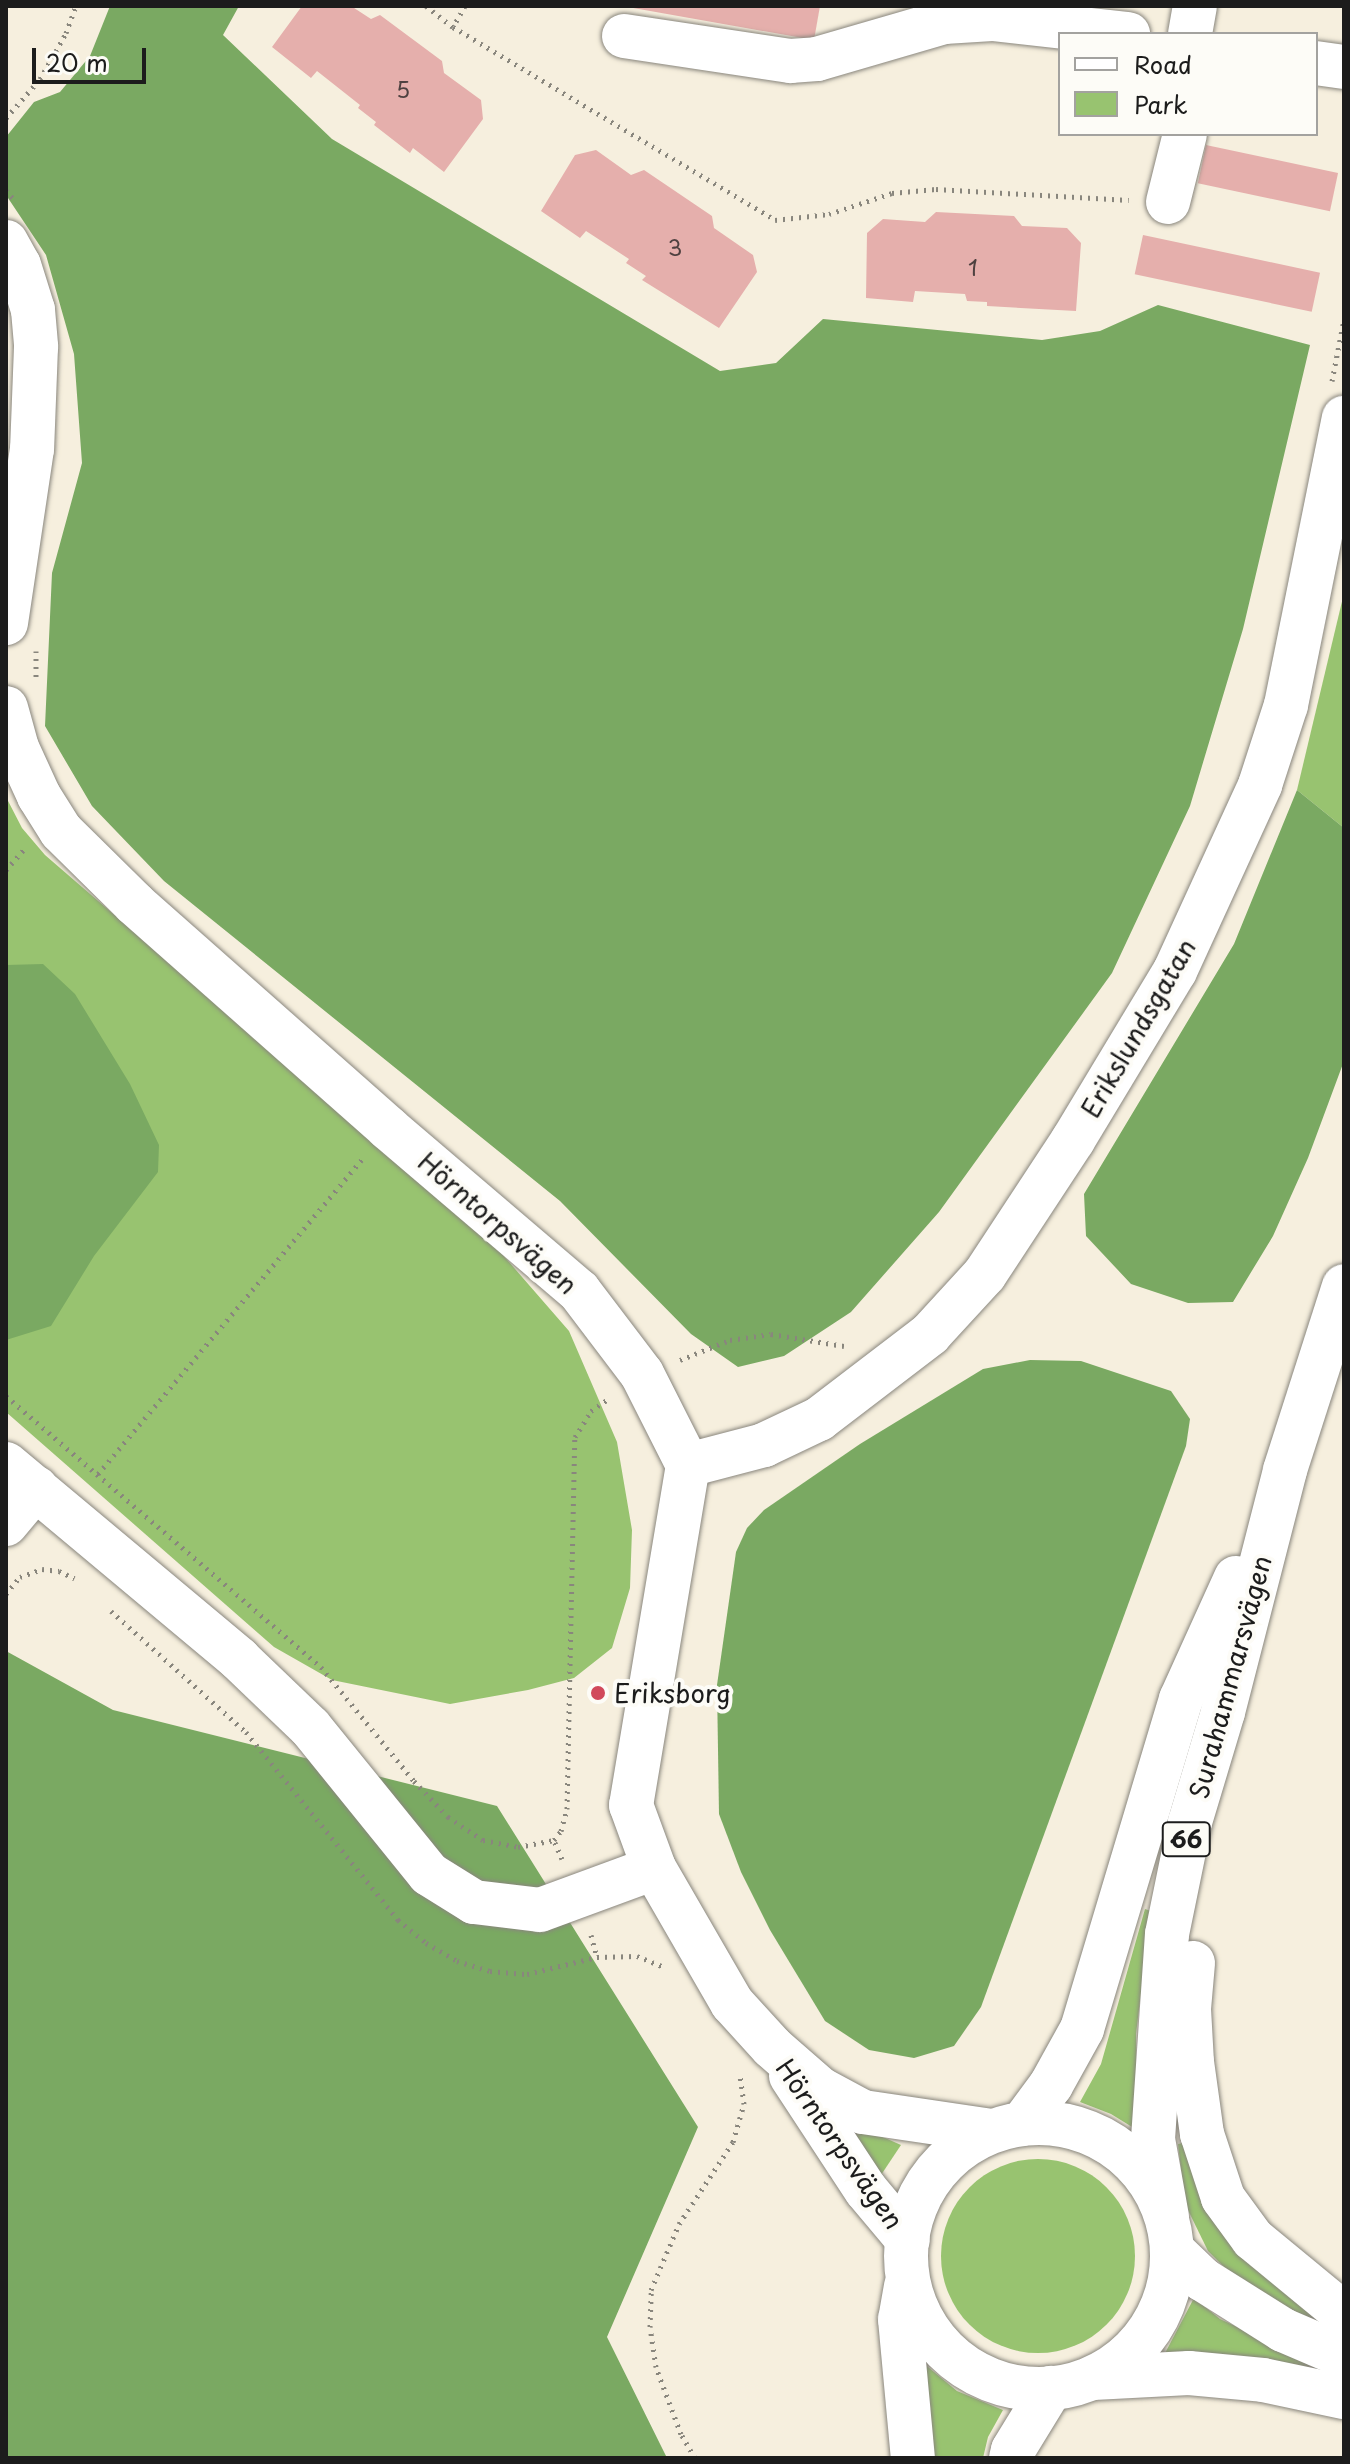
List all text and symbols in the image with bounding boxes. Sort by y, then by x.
scale bar [36,32,150,82]
legend [1058,32,1318,136]
text: 20 m [46,44,108,80]
text: Road [1134,46,1192,82]
house number: 5 [396,76,410,102]
text: Park [1134,86,1188,122]
house number: 3 [668,234,682,260]
house number: 1 [968,254,978,280]
street label: Erikslundsgatan [1074,933,1202,1123]
street label: Hörntorpsvägen [412,1146,584,1300]
street label: Surahammarsvägen [1183,1552,1277,1802]
place label: Eriksborg [614,1677,731,1709]
marker: Eriksborg [589,1684,607,1702]
road number: 66 [1160,1819,1212,1859]
street label: Hörntorpsvägen [770,2053,910,2235]

